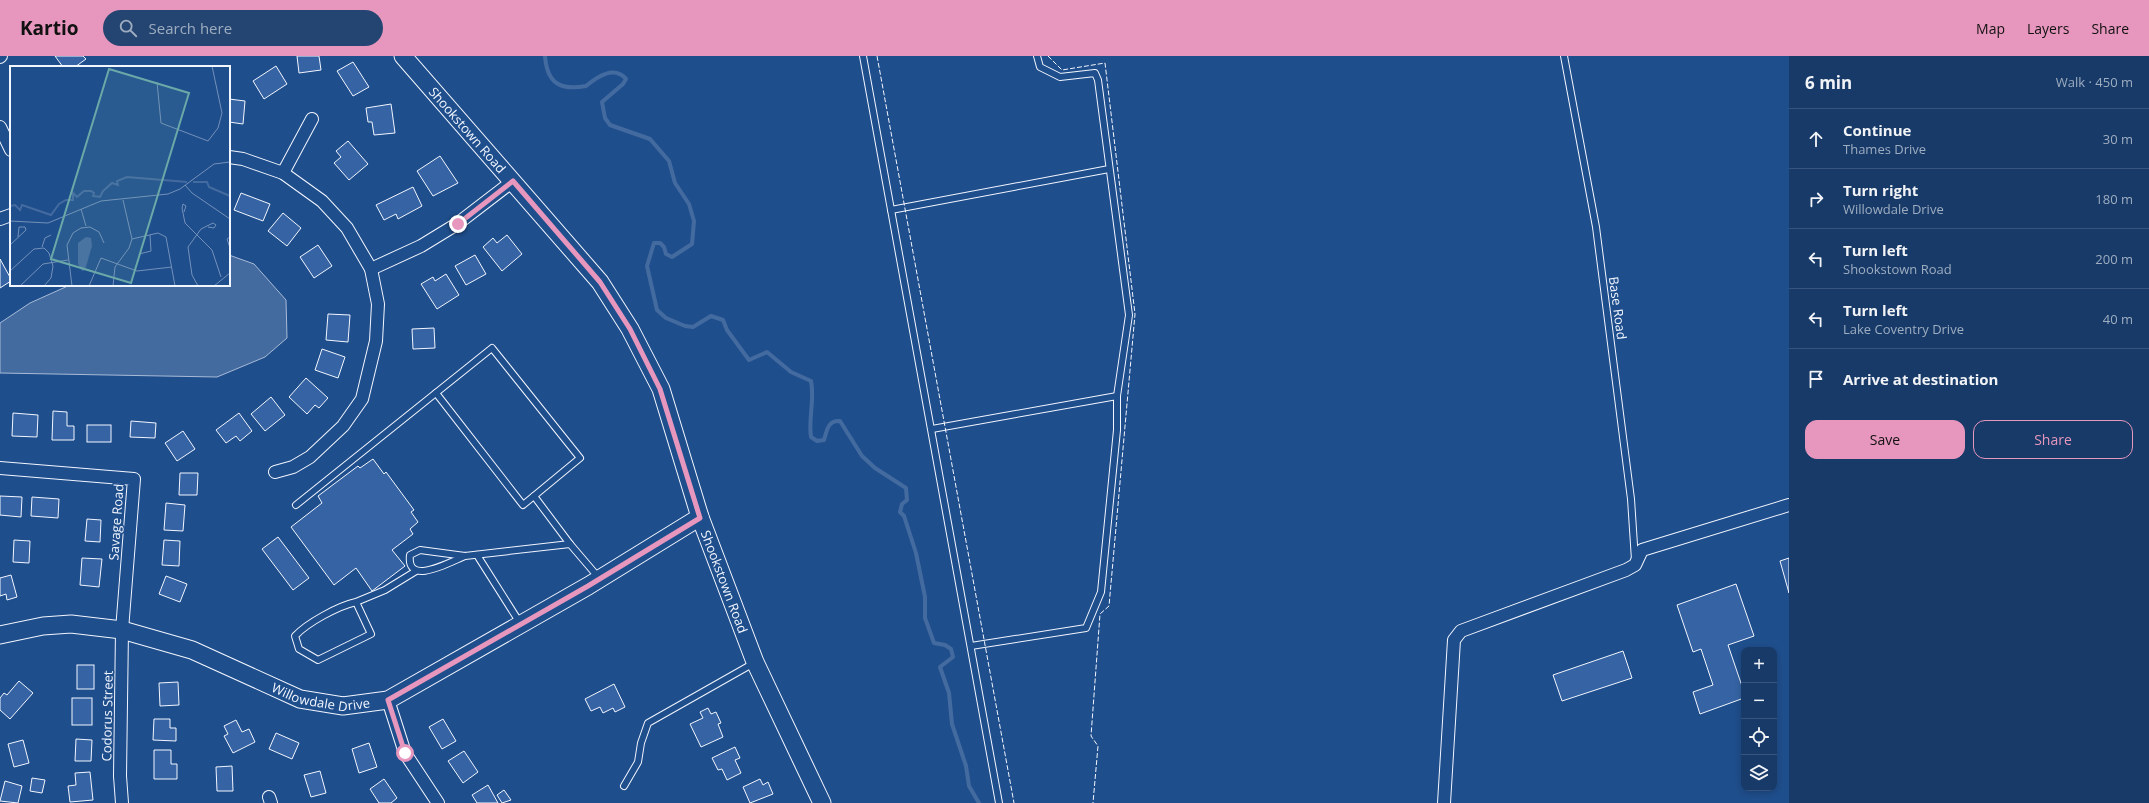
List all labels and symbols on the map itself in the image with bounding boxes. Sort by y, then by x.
inset map [10,66,230,286]
street label: Shookstown Road [425,83,510,177]
route end [449,215,467,233]
street label: Base Road [1605,275,1631,341]
street label: Savage Road [104,483,128,561]
street label: Shookstown Road [697,528,752,636]
street label: Codorus Street [97,670,117,762]
street label: Willowdale Drive [269,678,371,716]
route start [396,744,414,762]

